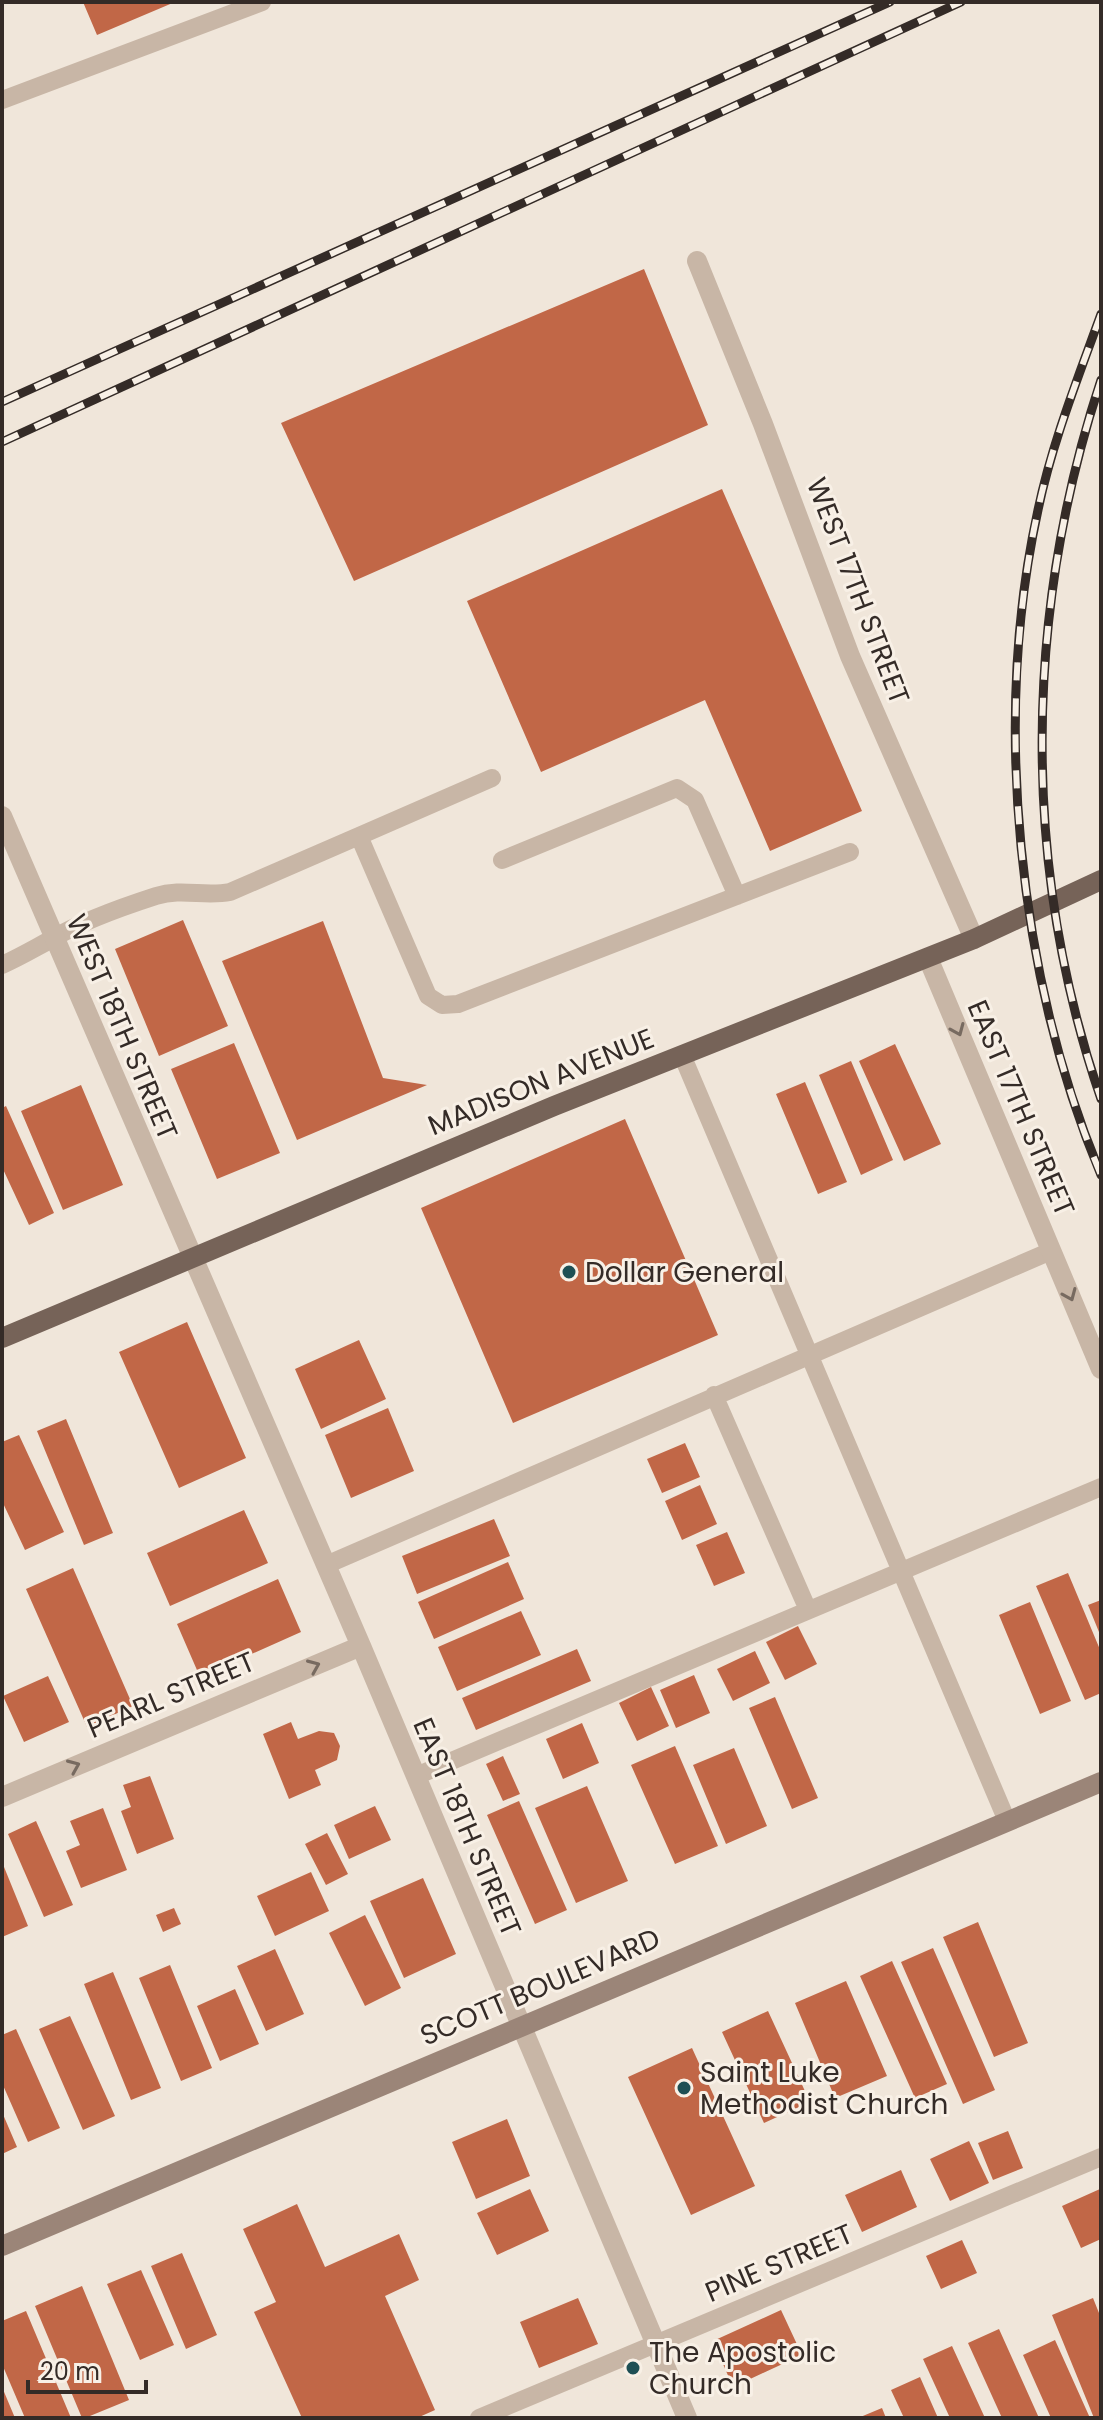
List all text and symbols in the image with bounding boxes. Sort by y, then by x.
street label: WEST 17TH STREET [797,472,919,710]
street label: WEST 18TH STREET [57,908,187,1146]
street label: EAST 17TH STREET [958,994,1084,1222]
street label: MADISON AVENUE [422,1019,660,1145]
one-way arrow [948,1022,964,1036]
place label: Dollar General [585,1253,784,1292]
marker: Dollar General [560,1263,578,1281]
one-way arrow [1060,1287,1076,1301]
street label: PEARL STREET [81,1642,261,1748]
one-way arrow [305,1659,320,1675]
street label: EAST 18TH STREET [403,1712,531,1942]
one-way arrow [66,1760,80,1776]
street label: SCOTT BOULEVARD [414,1919,666,2055]
place label: Saint Luke Methodist Church [700,2053,948,2124]
marker: Saint Luke Methodist Church [675,2079,693,2097]
street label: PINE STREET [699,2214,859,2312]
place label: The Apostolic Church [649,2333,836,2404]
scale bar [28,2344,146,2394]
text: 20 m [40,2355,100,2388]
marker: The Apostolic Church [624,2359,642,2377]

